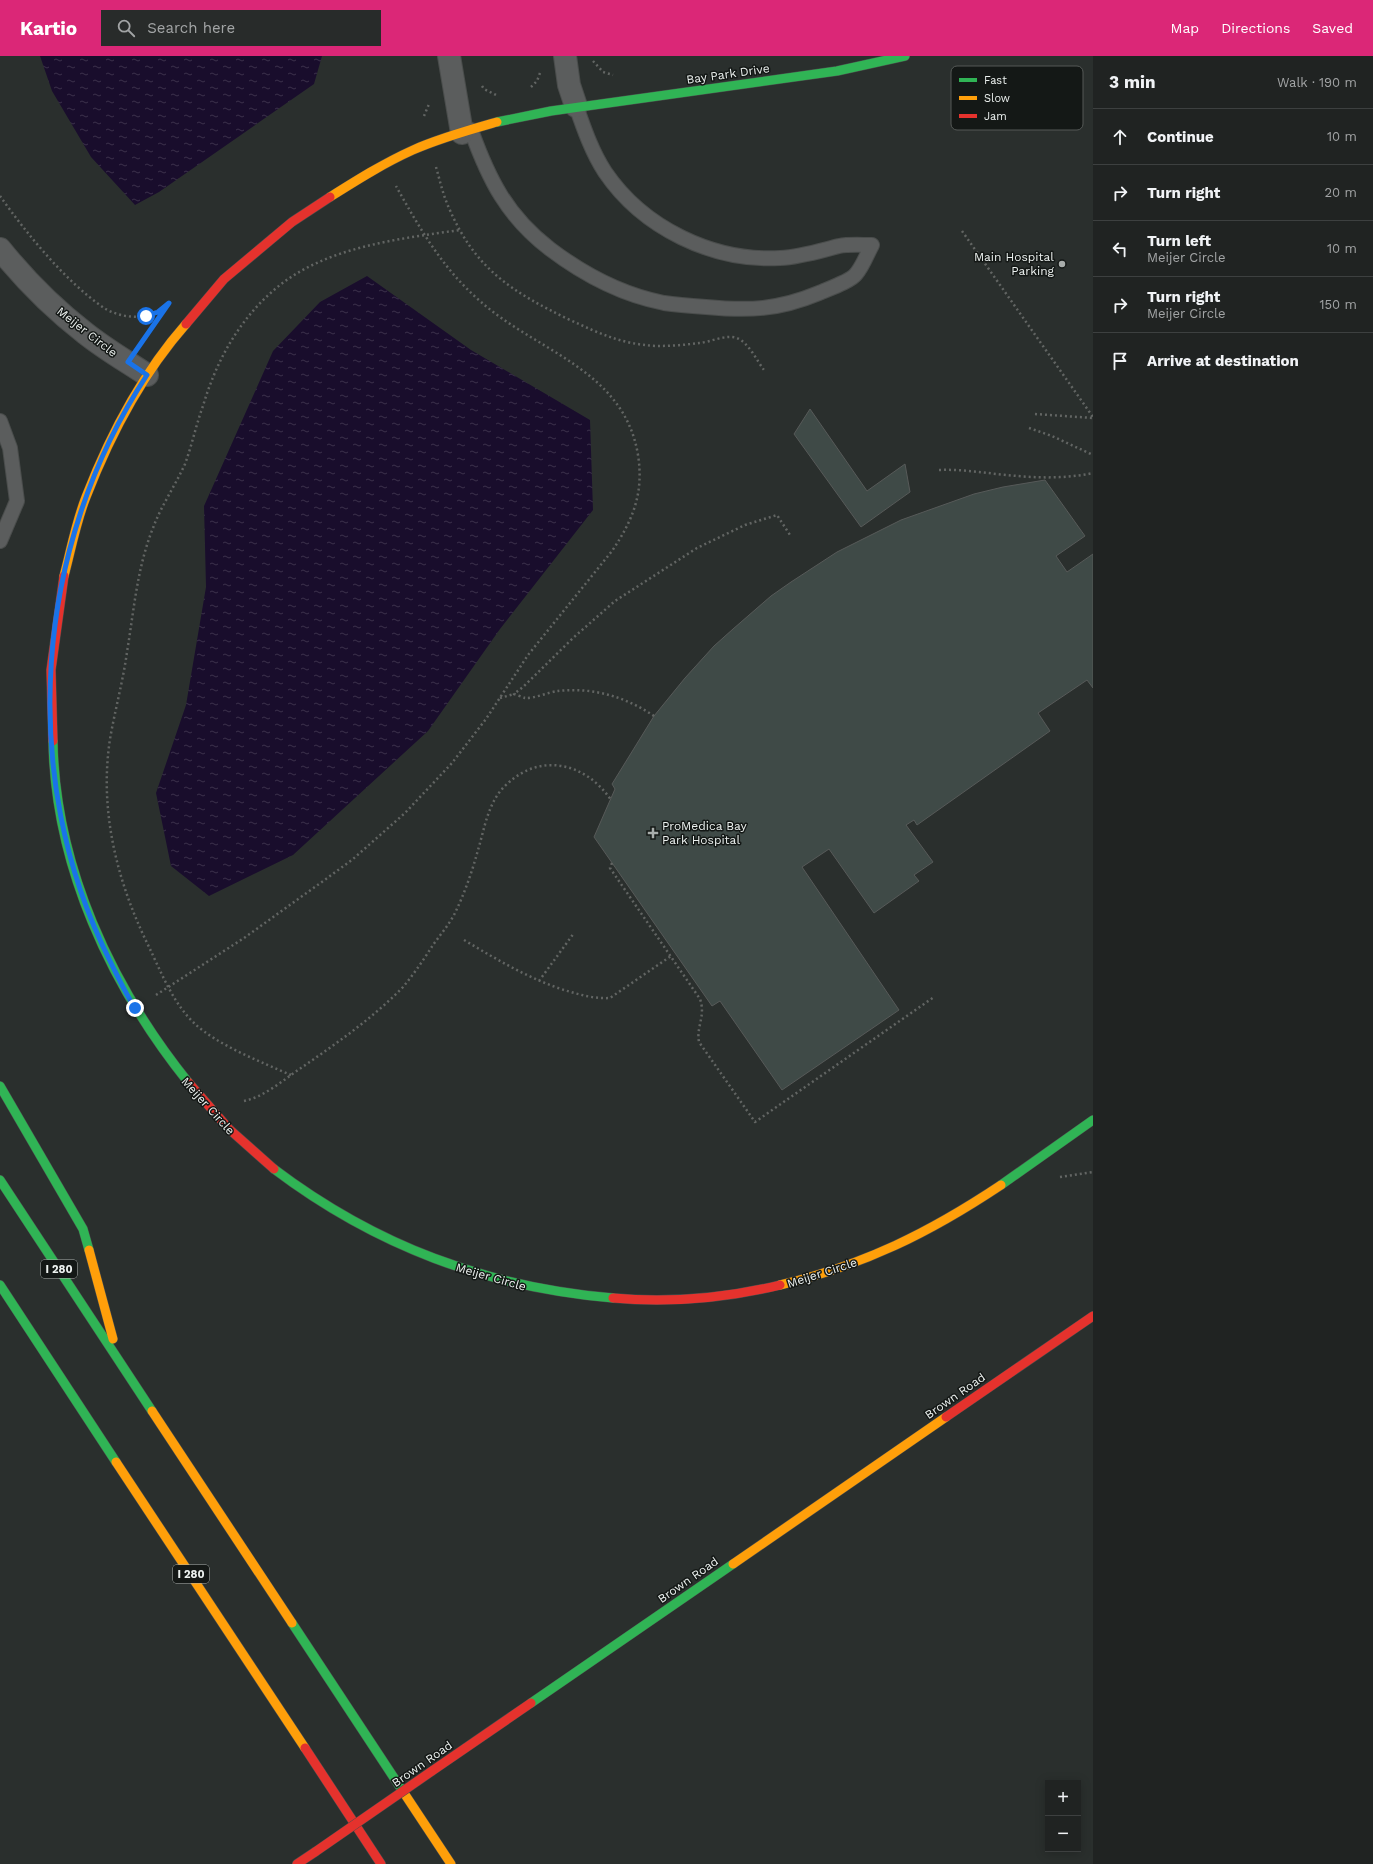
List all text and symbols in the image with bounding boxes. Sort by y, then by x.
search box [101,10,381,46]
text: Kartio [20,17,77,40]
icon: search [115,17,137,39]
text: Search here [147,19,235,37]
text: Map [1171,20,1199,36]
text: Directions [1221,20,1290,36]
text: Saved [1312,20,1353,36]
street label: Bay Park Drive [686,61,771,87]
legend [951,66,1083,130]
text: 3 min [1109,72,1155,92]
text: Fast [984,74,1007,87]
text: Walk · 190 m [1277,75,1357,90]
text: Slow [984,92,1010,105]
text: Jam [984,110,1007,123]
icon: ahead [1109,126,1131,148]
text: Continue [1147,128,1214,146]
text: 10 m [1327,129,1357,144]
icon: right [1109,182,1131,204]
text: Turn right [1147,184,1220,202]
text: 20 m [1325,185,1357,200]
text: Turn left [1147,232,1211,250]
icon: left [1109,238,1131,260]
text: 10 m [1327,241,1357,256]
place label: Main Hospital Parking [974,250,1055,278]
text: Meijer Circle [1147,250,1226,265]
marker: Main Hospital Parking [1057,259,1067,269]
text: Turn right [1147,288,1220,306]
icon: right [1109,294,1131,316]
text: 150 m [1319,297,1357,312]
street label: Meijer Circle [54,304,120,360]
text: Meijer Circle [1147,306,1226,321]
route start [137,307,155,325]
icon: arrive [1109,350,1131,372]
text: Arrive at destination [1147,352,1299,370]
place label: ProMedica Bay Park Hospital [662,819,748,847]
marker: ProMedica Bay Park Hospital [647,827,659,839]
route end [126,999,144,1017]
street label: Meijer Circle [179,1074,238,1138]
street label: Meijer Circle [785,1255,859,1291]
road number: I 280 [41,1260,77,1278]
street label: Meijer Circle [454,1260,528,1294]
street label: Brown Road [922,1370,988,1422]
street label: Brown Road [655,1554,721,1606]
road number: I 280 [173,1565,209,1583]
street label: Brown Road [389,1738,455,1790]
map controls [1045,1780,1081,1852]
button: + [1045,1780,1081,1816]
button: − [1045,1816,1081,1852]

